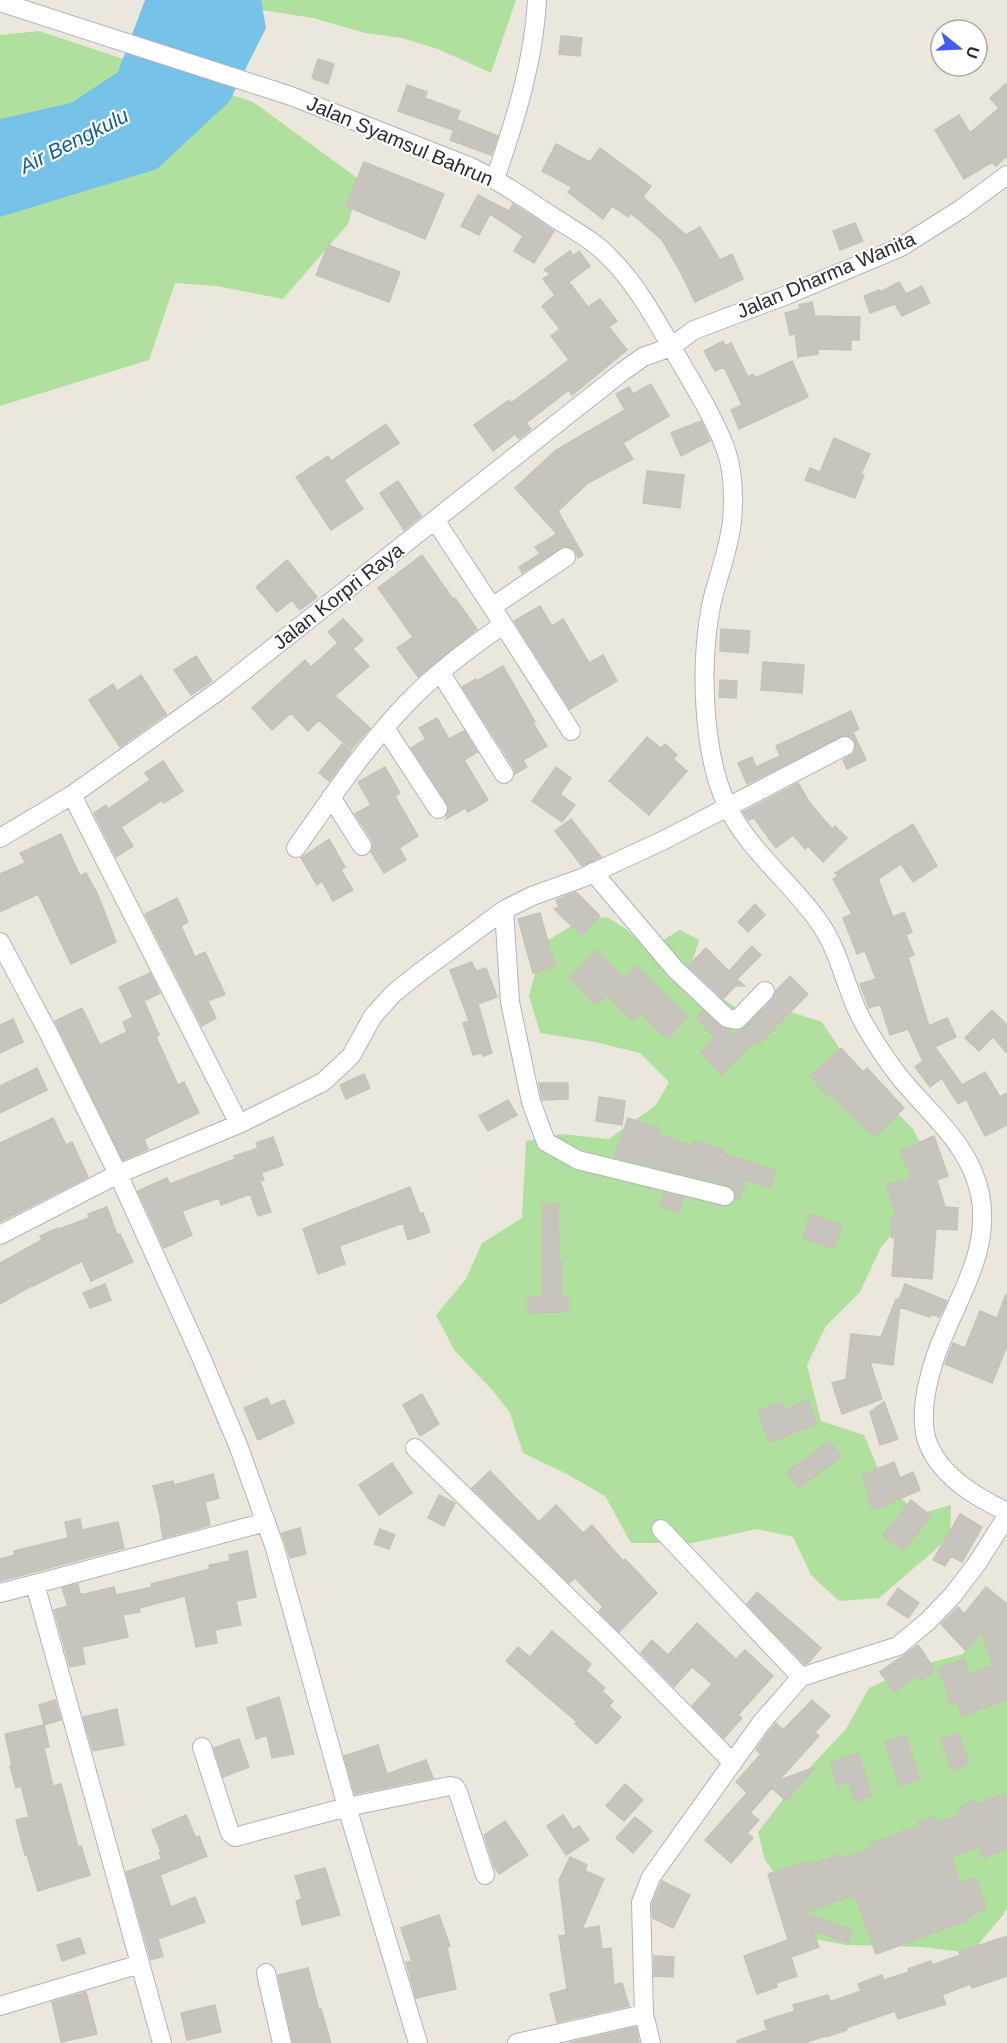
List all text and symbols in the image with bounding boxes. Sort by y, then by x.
north arrow [929,18,989,78]
text: U [963,44,983,61]
street label: Jalan Syamsul Bahrun [304,92,496,190]
water label: Air Bengkulu [14,103,132,179]
street label: Jalan Dharma Wanita [734,227,919,323]
street label: Jalan Korpri Raya [269,538,408,654]

